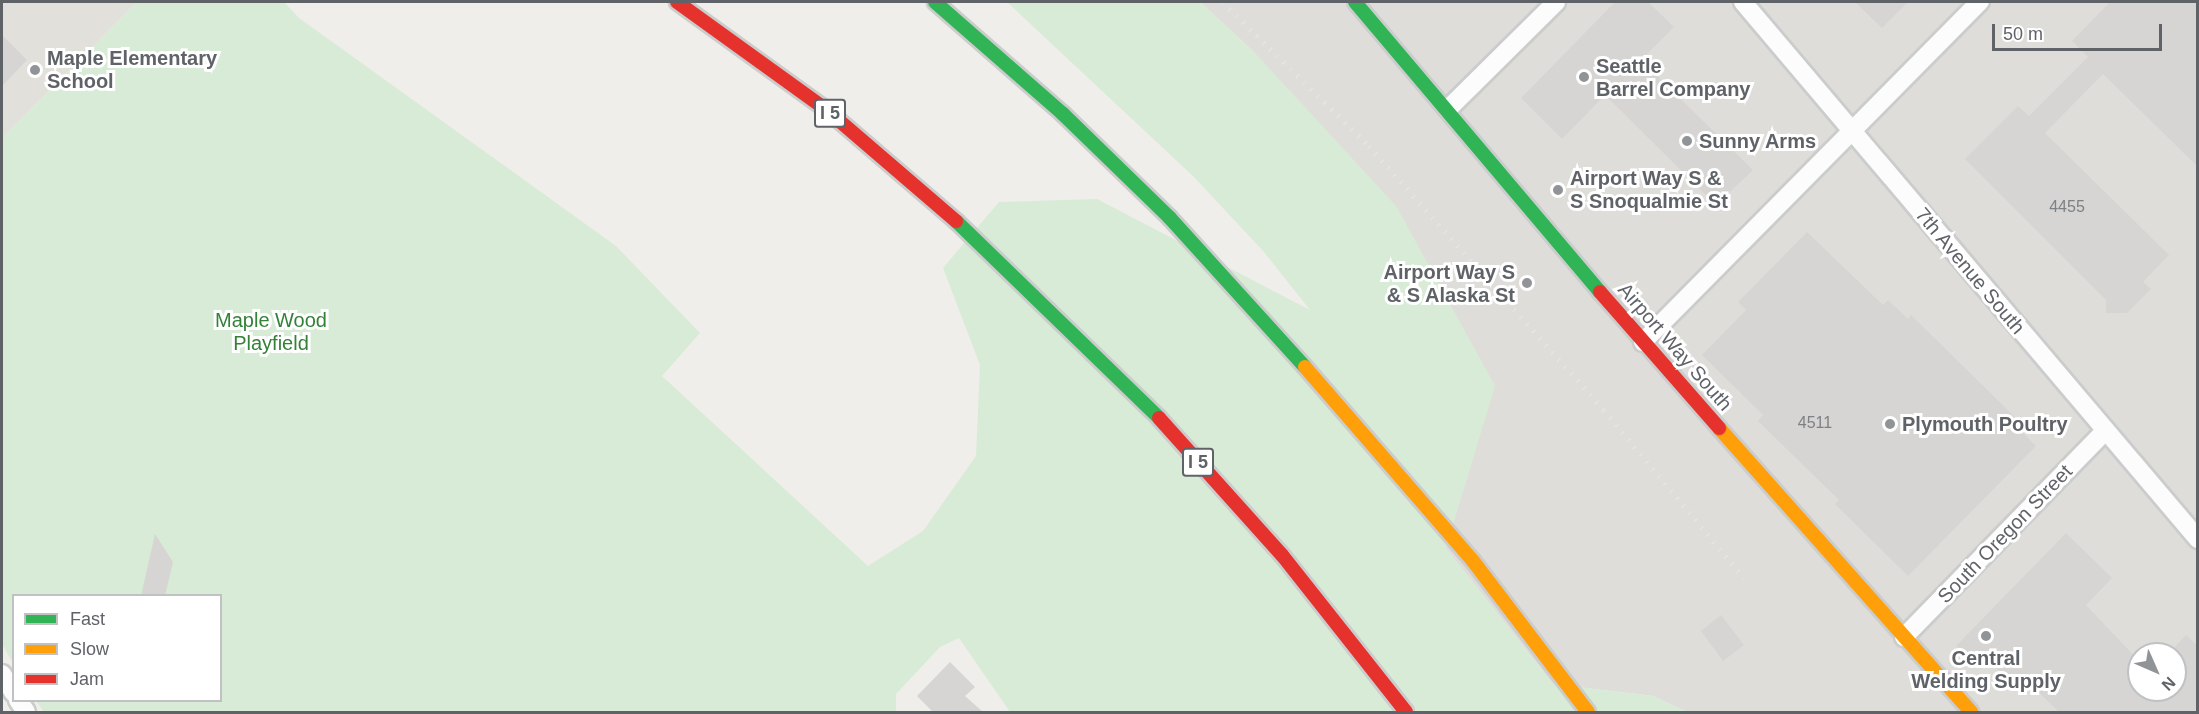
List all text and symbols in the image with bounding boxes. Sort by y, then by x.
scale bar [1995,12,2164,50]
text: 50 m [2003,24,2043,44]
place label: Maple Elementary School [47,46,217,93]
place label: Seattle Barrel Company [1596,54,1750,101]
marker: Maple Elementary School [28,63,42,77]
marker: Seattle Barrel Company [1577,70,1591,84]
road number: I 5 [814,98,846,128]
place label: Sunny Arms [1699,129,1817,153]
marker: Sunny Arms [1680,134,1694,148]
place label: Airport Way S & S Snoqualmie St [1570,166,1728,213]
marker: Airport Way S & S Snoqualmie St [1551,183,1565,197]
house number: 4455 [2049,197,2085,217]
street label: 7th Avenue South [1910,203,2030,339]
place label: Airport Way S & S Alaska St [1384,260,1515,307]
marker: Airport Way S & S Alaska St [1520,276,1534,290]
street label: Airport Way South [1613,278,1737,416]
park label: Maple Wood Playfield [215,308,327,355]
place label: Plymouth Poultry [1902,412,2068,436]
house number: 4511 [1798,413,1832,433]
marker: Plymouth Poultry [1883,417,1897,431]
road number: I 5 [1182,447,1214,477]
street label: South Oregon Street [1933,460,2077,608]
legend [12,594,222,702]
text: Fast [70,609,105,629]
marker: Central Welding Supply [1979,629,1993,643]
text: Slow [70,639,109,659]
north arrow [2127,642,2187,702]
place label: Central Welding Supply [1911,646,2061,693]
text: Jam [70,669,104,689]
text: N [2159,674,2179,694]

